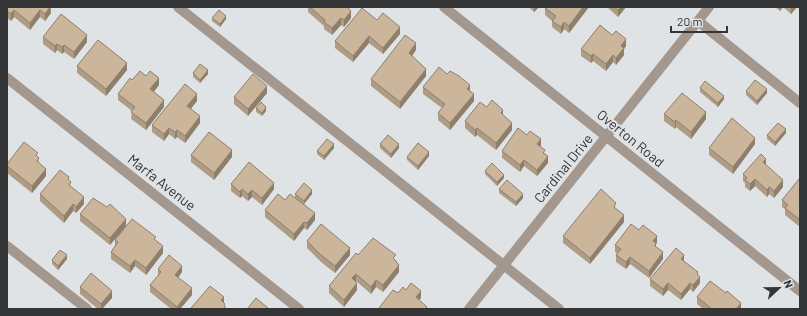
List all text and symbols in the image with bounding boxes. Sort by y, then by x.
scale bar [671,8,727,34]
text: 20 m [677,14,703,28]
street label: Overton Road [594,106,668,170]
street label: Cardinal Drive [530,130,596,206]
street label: Marfa Avenue [125,150,199,214]
north arrow [759,268,799,308]
text: N [781,278,796,290]

